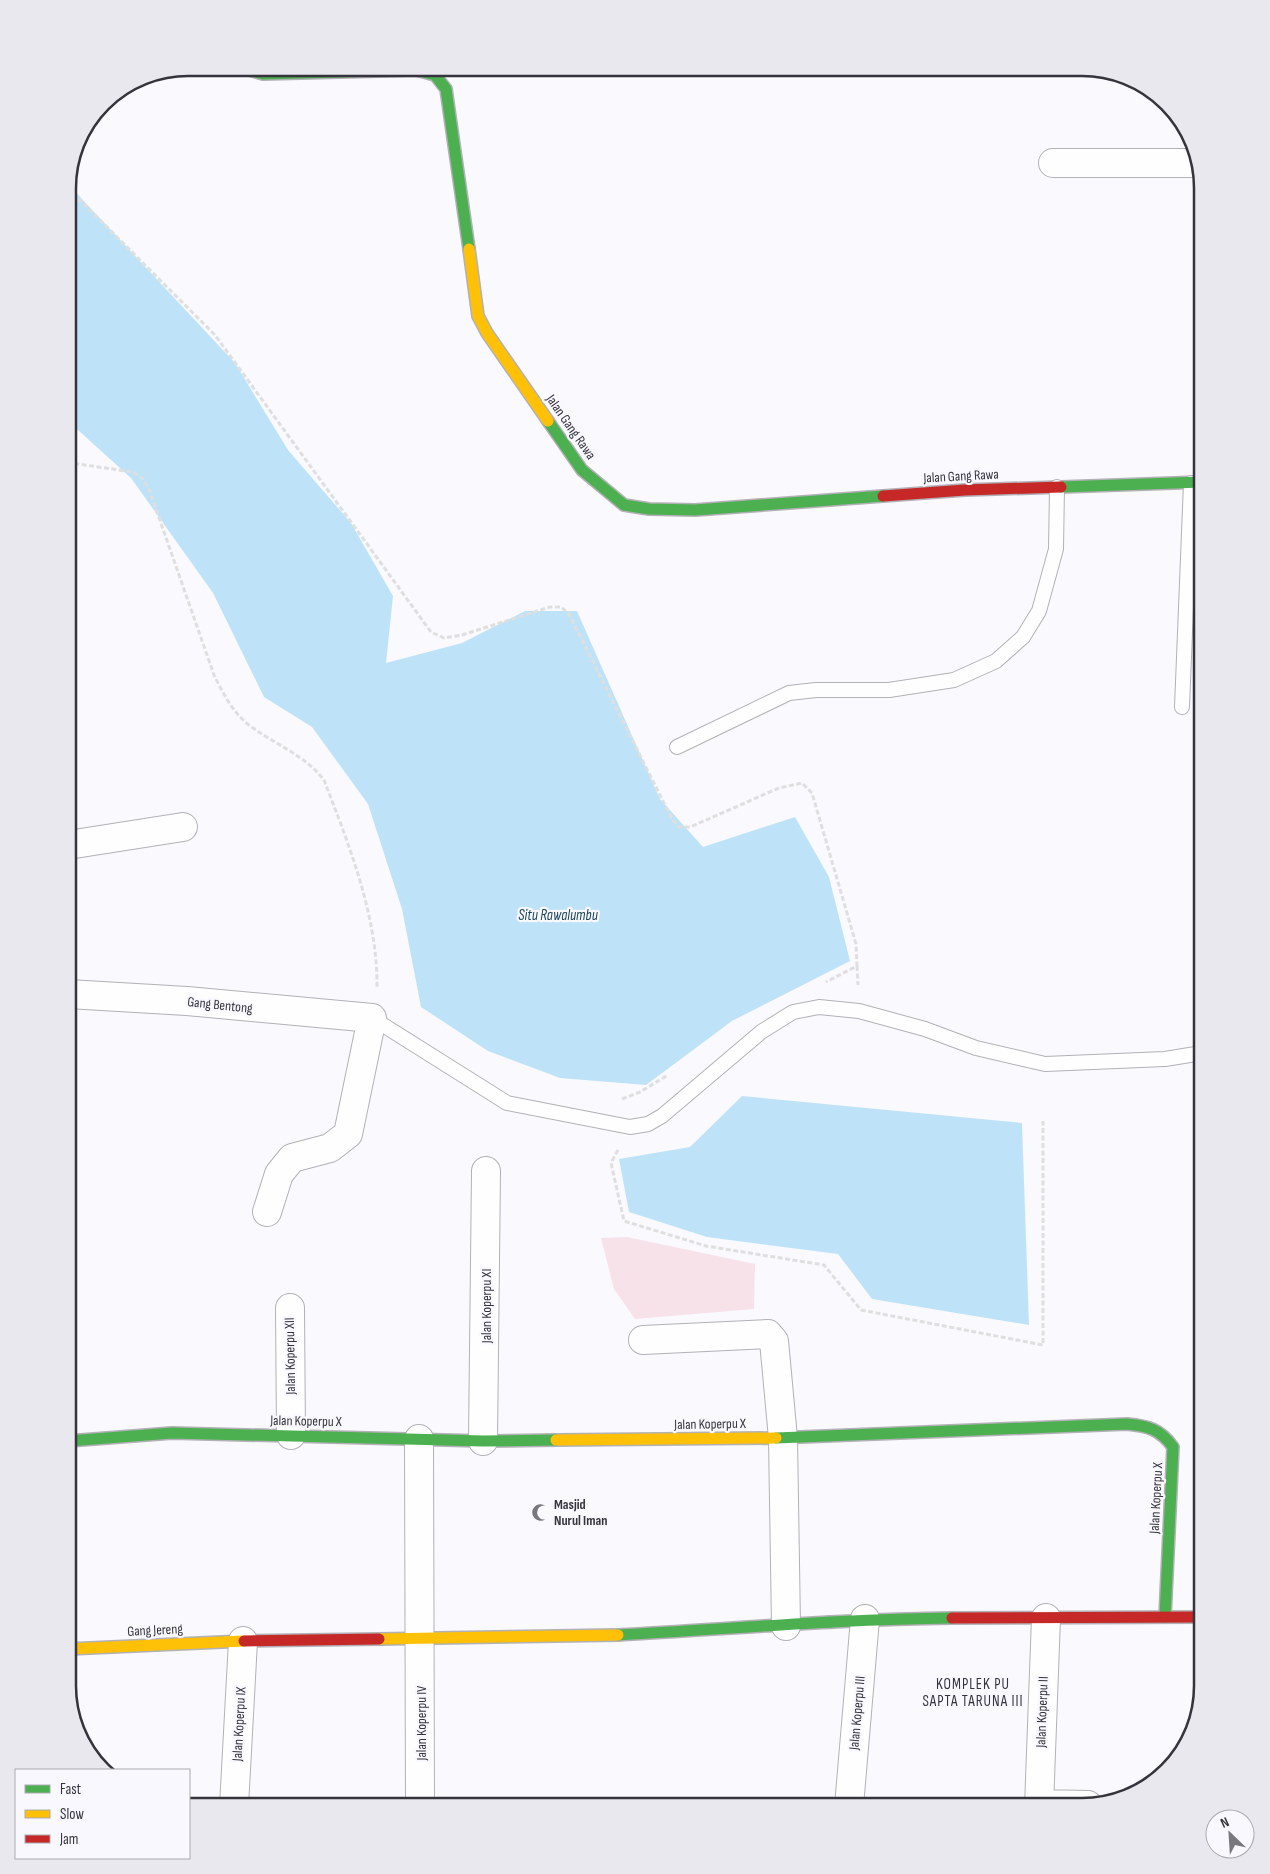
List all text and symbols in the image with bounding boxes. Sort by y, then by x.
street label: Jalan Gang Rawa [542,390,600,463]
street label: Jalan Gang Rawa [922,466,999,487]
water label: Situ Rawalumbu [518,906,599,925]
street label: Gang Bentong [186,993,254,1017]
street label: Jalan Koperpu XI [478,1269,495,1344]
street label: Jalan Koperpu XII [281,1317,299,1396]
street label: Jalan Koperpu X [269,1412,342,1430]
street label: Jalan Koperpu X [673,1415,746,1433]
street label: Jalan Koperpu X [1146,1462,1166,1535]
place label: Masjid Nurul Iman [554,1496,607,1529]
mosque icon: Masjid Nurul Iman [530,1502,550,1522]
street label: Gang Jereng [127,1620,184,1640]
street label: Jalan Koperpu III [845,1675,869,1752]
district label: KOMPLEK PU SAPTA TARUNA III [922,1675,1024,1711]
street label: Jalan Koperpu II [1032,1676,1052,1749]
street label: Jalan Koperpu IV [413,1685,430,1761]
street label: Jalan Koperpu IX [229,1686,249,1763]
legend [15,1769,190,1859]
text: Fast [60,1780,82,1799]
text: Slow [60,1805,84,1824]
north arrow [1205,1809,1255,1859]
text: N [1218,1813,1232,1832]
text: Jam [59,1830,78,1849]

